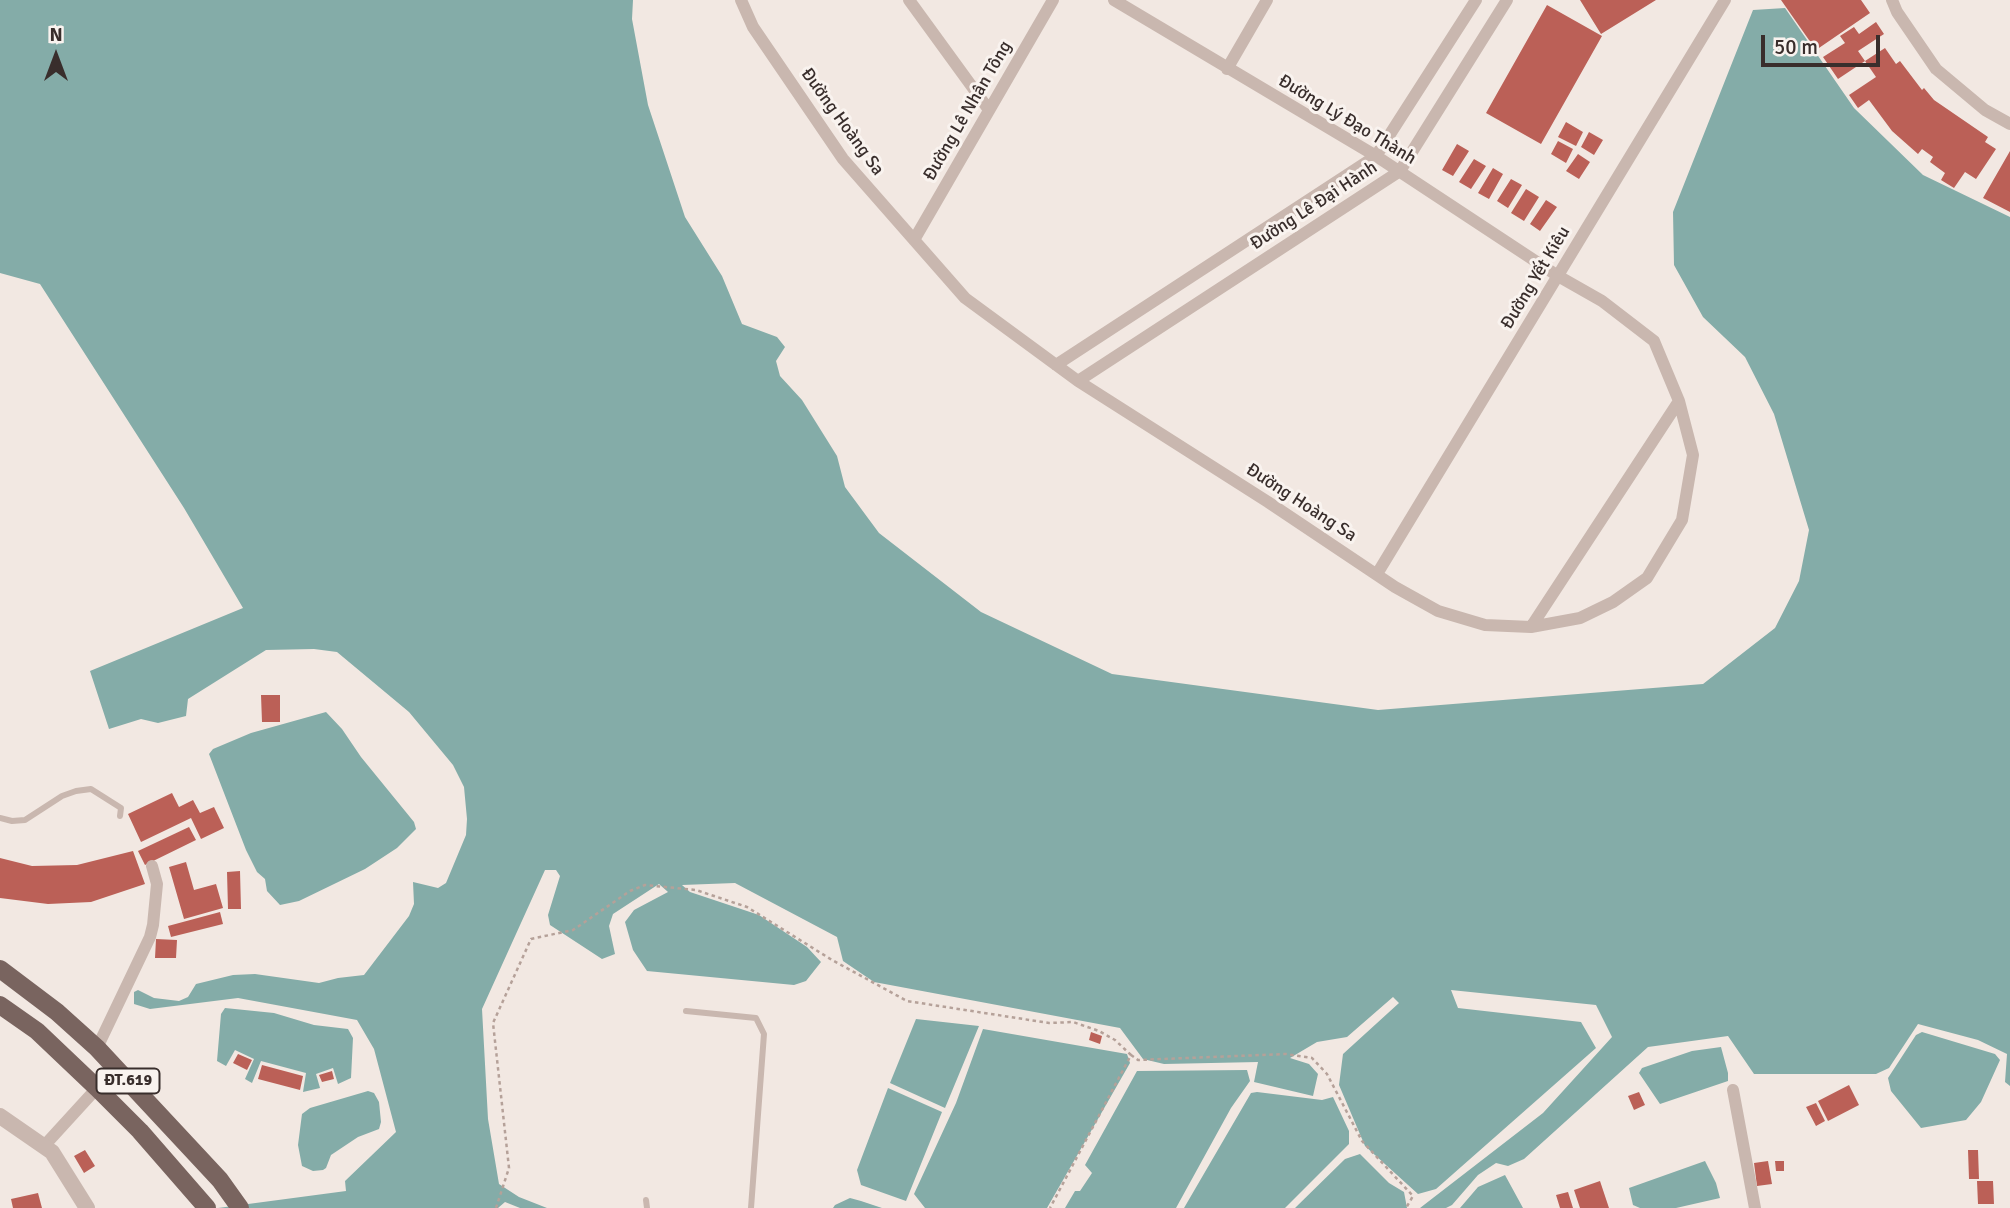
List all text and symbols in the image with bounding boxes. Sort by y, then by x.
north arrow [21,21,91,91]
scale bar [1765,21,1884,65]
text: N [49,23,63,47]
text: 50 m [1774,34,1818,60]
street label: Đường Lê Nhân Tông [919,37,1017,185]
street label: Đường Hoàng Sa [796,64,888,180]
street label: Đường Lý Đạo Thành [1274,70,1420,170]
street label: Đường Lê Đại Hành [1246,157,1382,255]
street label: Đường Yết Kiêu [1497,223,1575,333]
street label: Đường Hoàng Sa [1242,459,1360,547]
road number: ĐT.619 [96,1068,160,1093]

